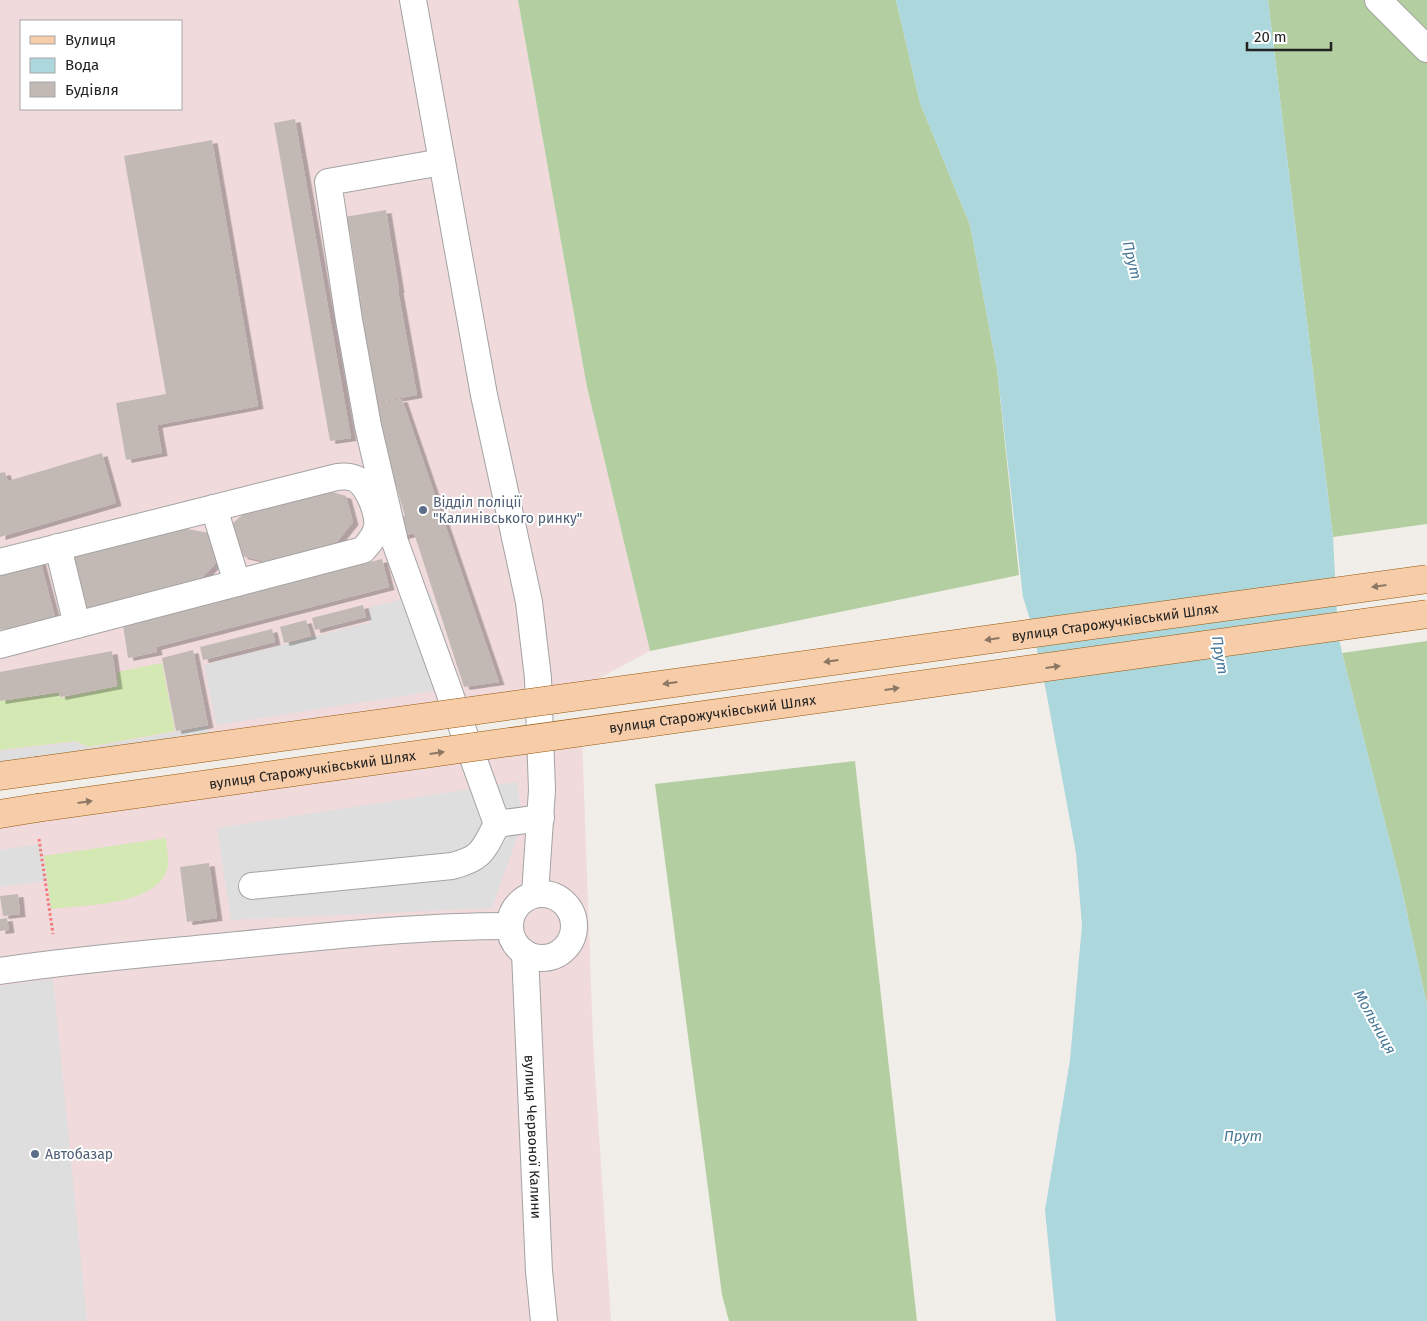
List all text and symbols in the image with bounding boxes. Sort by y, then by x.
legend [20,20,182,110]
scale bar [1247,20,1331,52]
text: 20 m [1254,28,1287,46]
text: Вулиця [65,31,116,49]
text: Вода [65,56,99,74]
text: Будівля [65,81,119,99]
water label: Прут [1119,239,1145,281]
place label: Відділ поліції "Калинівського ринку" [433,494,582,527]
marker: Відділ поліції "Калинівського ринку" [417,504,429,516]
one-way arrow [1370,582,1386,590]
street label: вулиця Старожучківський Шлях [1010,600,1220,645]
water label: Прут [1208,634,1232,676]
one-way arrow [984,635,1000,643]
one-way arrow [823,657,839,665]
one-way arrow [1046,662,1062,670]
one-way arrow [662,680,678,688]
one-way arrow [885,685,901,693]
street label: вулиця Старожучківський Шлях [608,691,817,737]
street label: вулиця Старожучківський Шлях [208,747,417,793]
one-way arrow [429,748,445,756]
one-way arrow [78,797,94,805]
water label: Мольниця [1350,987,1400,1057]
street label: вулиця Червоної Калини [520,1054,545,1219]
water label: Прут [1224,1127,1262,1145]
place label: Автобазар [45,1146,113,1163]
marker: Автобазар [29,1148,41,1160]

